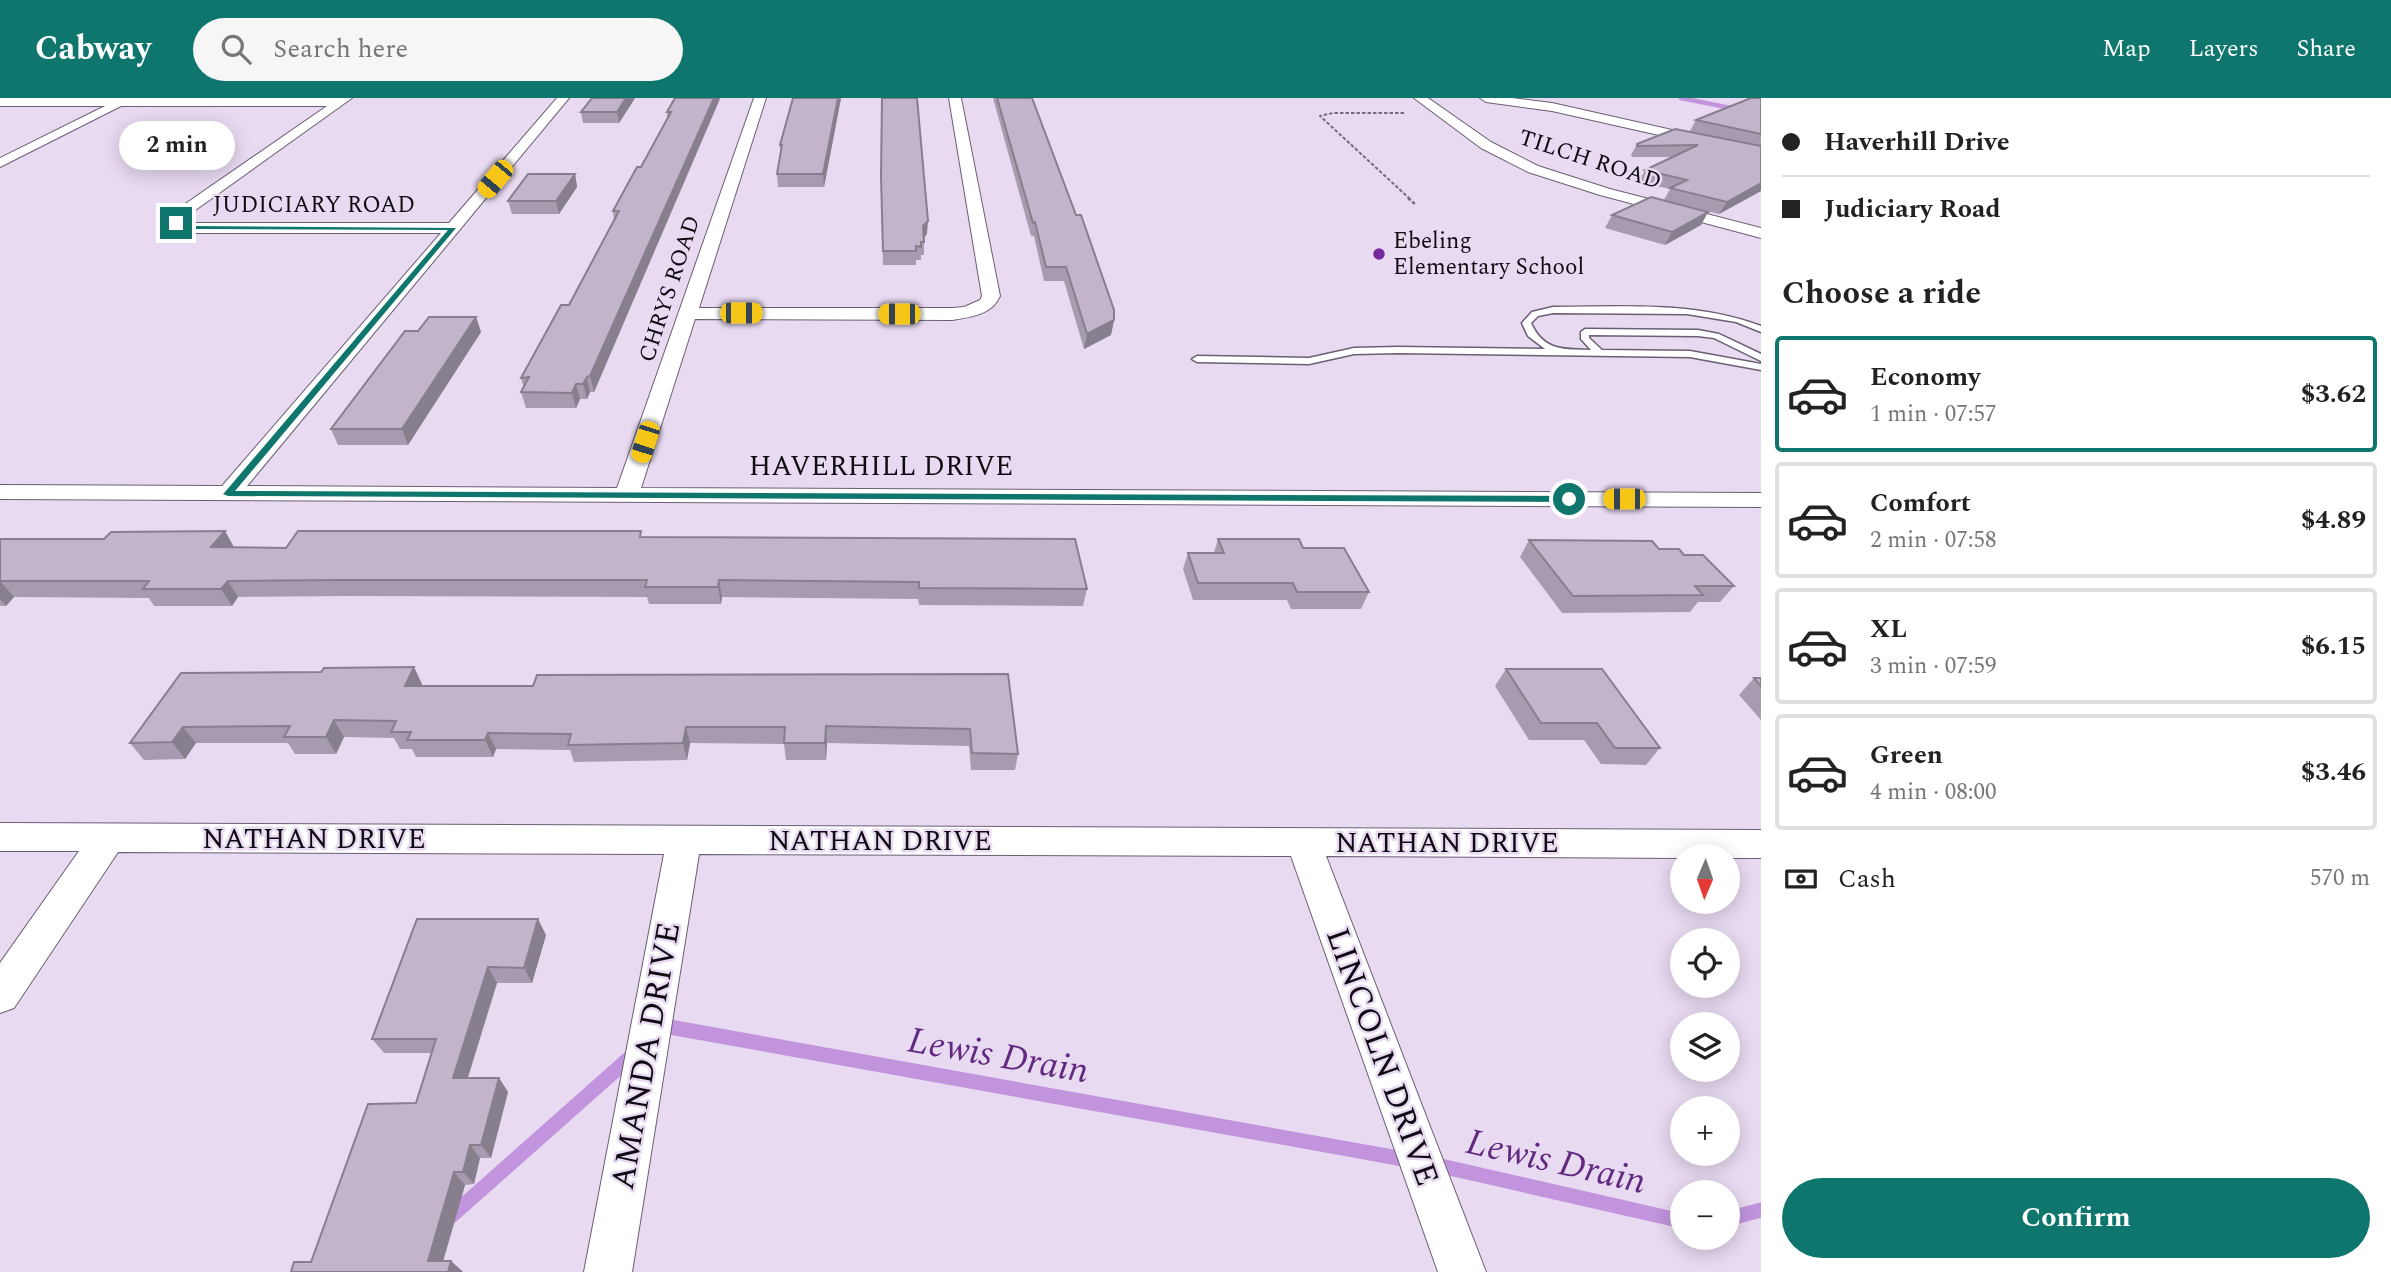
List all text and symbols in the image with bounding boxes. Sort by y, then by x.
search box [193,18,683,81]
text: Cabway [35,24,151,74]
text: Search here [273,29,408,69]
icon: search [217,30,255,68]
text: Map [2102,31,2151,67]
text: Layers [2189,31,2259,67]
text: Share [2297,31,2356,67]
street label: TILCH ROAD [1514,120,1666,200]
callout: 2 min [118,122,234,170]
text: Haverhill Drive [1824,122,2010,162]
text: 2 min [146,128,208,163]
car [474,156,517,202]
street label: JUDICIARY ROAD [213,188,415,223]
text: Judiciary Road [1824,189,2001,229]
route end [160,207,192,239]
street label: CHRYS ROAD [630,211,710,367]
place label: Ebeling Elementary School [1393,224,1584,285]
marker: Ebeling Elementary School [1371,246,1387,262]
text: Choose a ride [1782,269,1981,318]
car [721,303,763,324]
car [879,304,921,325]
text: Economy [1870,357,1980,397]
icon: car [1786,363,1849,426]
text: $3.62 [2301,374,2366,414]
text: 1 min · 07:57 [1870,397,1997,432]
car [629,419,662,465]
street label: HAVERHILL DRIVE [749,445,1013,488]
route start [1553,483,1585,515]
text: Comfort [1870,483,1971,523]
car [1604,489,1646,510]
icon: car [1786,489,1849,552]
text: $4.89 [2301,500,2366,540]
text: 2 min · 07:58 [1870,523,1997,558]
text: XL [1870,609,1907,649]
icon: car [1786,615,1849,678]
text: $6.15 [2301,626,2366,666]
text: 3 min · 07:59 [1870,649,1997,684]
text: Green [1870,735,1943,775]
icon: car [1786,741,1849,804]
text: $3.46 [2301,752,2366,792]
text: 4 min · 08:00 [1870,775,1997,810]
street label: NATHAN DRIVE [202,818,426,861]
street label: NATHAN DRIVE [768,820,992,863]
street label: NATHAN DRIVE [1335,822,1559,865]
north arrow [1670,844,1740,914]
map controls [1670,844,1740,1250]
text: Cash [1838,859,1896,899]
icon: cash [1782,860,1820,898]
text: 570 m [2310,861,2370,896]
street label: AMANDA DRIVE [598,918,694,1194]
street label: LINCOLN DRIVE [1312,921,1452,1193]
button: locate [1670,928,1740,998]
button: layers [1670,1012,1740,1082]
water label: Lewis Drain [903,1013,1093,1099]
button: + [1670,1096,1740,1166]
water label: Lewis Drain [1461,1114,1651,1210]
button: Confirm [1782,1178,2370,1258]
button: − [1670,1180,1740,1250]

